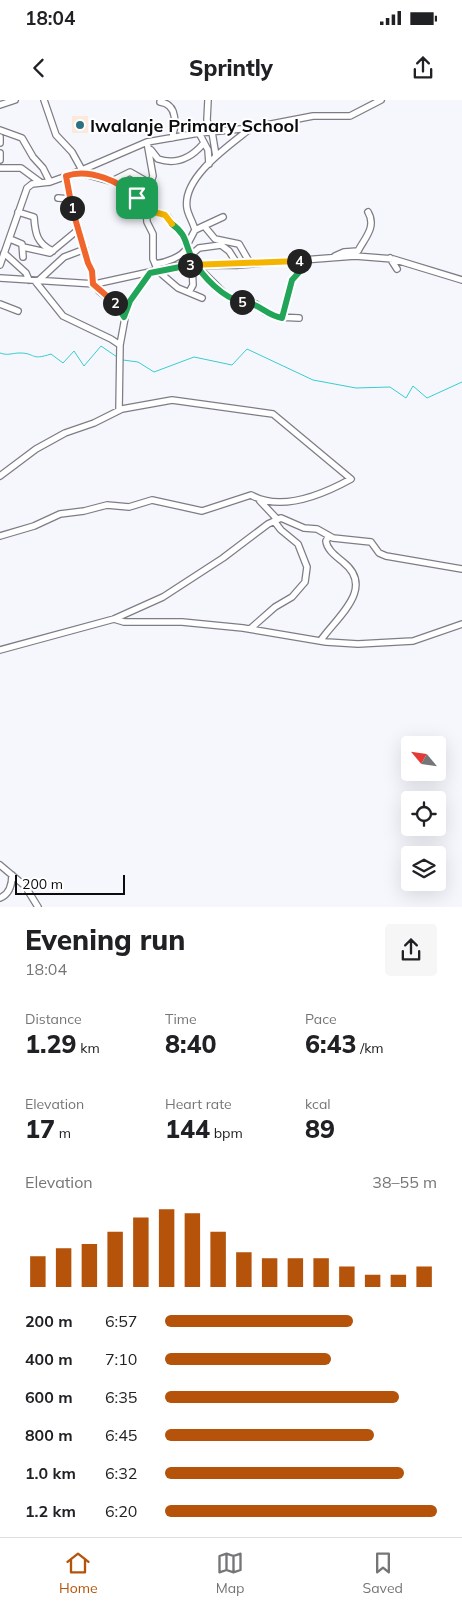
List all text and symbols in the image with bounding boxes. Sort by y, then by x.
text: 18:04 [25,6,75,30]
icon: back [25,54,53,82]
text: Sprintly [189,54,273,82]
icon: share [409,54,437,82]
place label: Iwalanje Primary School [90,114,299,137]
marker: Iwalanje Primary School [74,119,86,131]
pin [116,177,158,219]
icon: arrive [123,184,151,212]
pin: 1 [60,196,84,220]
text: 1 [68,199,77,217]
pin: 4 [286,248,312,274]
pin: 3 [178,252,202,278]
text: 4 [295,252,304,270]
text: 3 [186,256,195,274]
pin: 2 [102,290,128,316]
pin: 5 [230,290,254,314]
text: 5 [238,293,247,311]
text: 2 [111,294,120,312]
north arrow [401,736,446,781]
map controls [401,736,446,891]
button: locate [401,791,446,836]
button: layers [401,846,446,891]
scale bar [15,872,125,895]
text: 200 m [22,875,63,893]
text: Evening run [25,922,185,957]
button: share [385,924,437,976]
text: 18:04 [25,959,67,979]
text: Distance [25,1010,82,1028]
text: Time [165,1010,197,1028]
text: Pace [305,1010,337,1028]
text: 1.29 [25,1028,77,1059]
text: 8:40 [165,1028,217,1059]
text: 6:43 [305,1028,357,1059]
text: km [77,1039,100,1057]
text: /km [357,1039,384,1057]
text: Elevation [25,1095,84,1113]
text: Heart rate [165,1095,232,1113]
text: kcal [305,1095,331,1113]
text: 17 [25,1113,55,1144]
text: 144 [165,1113,210,1144]
text: 89 [305,1113,335,1144]
text: m [55,1124,71,1142]
text: bpm [210,1124,243,1142]
text: Elevation [25,1172,93,1192]
text: 38–55 m [372,1172,437,1192]
text: 200 m [25,1311,73,1331]
text: 6:57 [105,1311,137,1331]
text: 400 m [25,1349,73,1369]
text: 7:10 [105,1349,137,1369]
text: 600 m [25,1387,73,1407]
text: 6:35 [105,1387,137,1407]
text: 800 m [25,1425,73,1445]
text: 6:45 [105,1425,137,1445]
text: 1.0 km [25,1463,76,1483]
text: 6:32 [105,1463,137,1483]
text: 1.2 km [25,1501,76,1521]
text: 6:20 [105,1501,137,1521]
tab: Home [59,1549,98,1597]
tab: Map [216,1549,245,1597]
tab: Saved [363,1549,403,1597]

